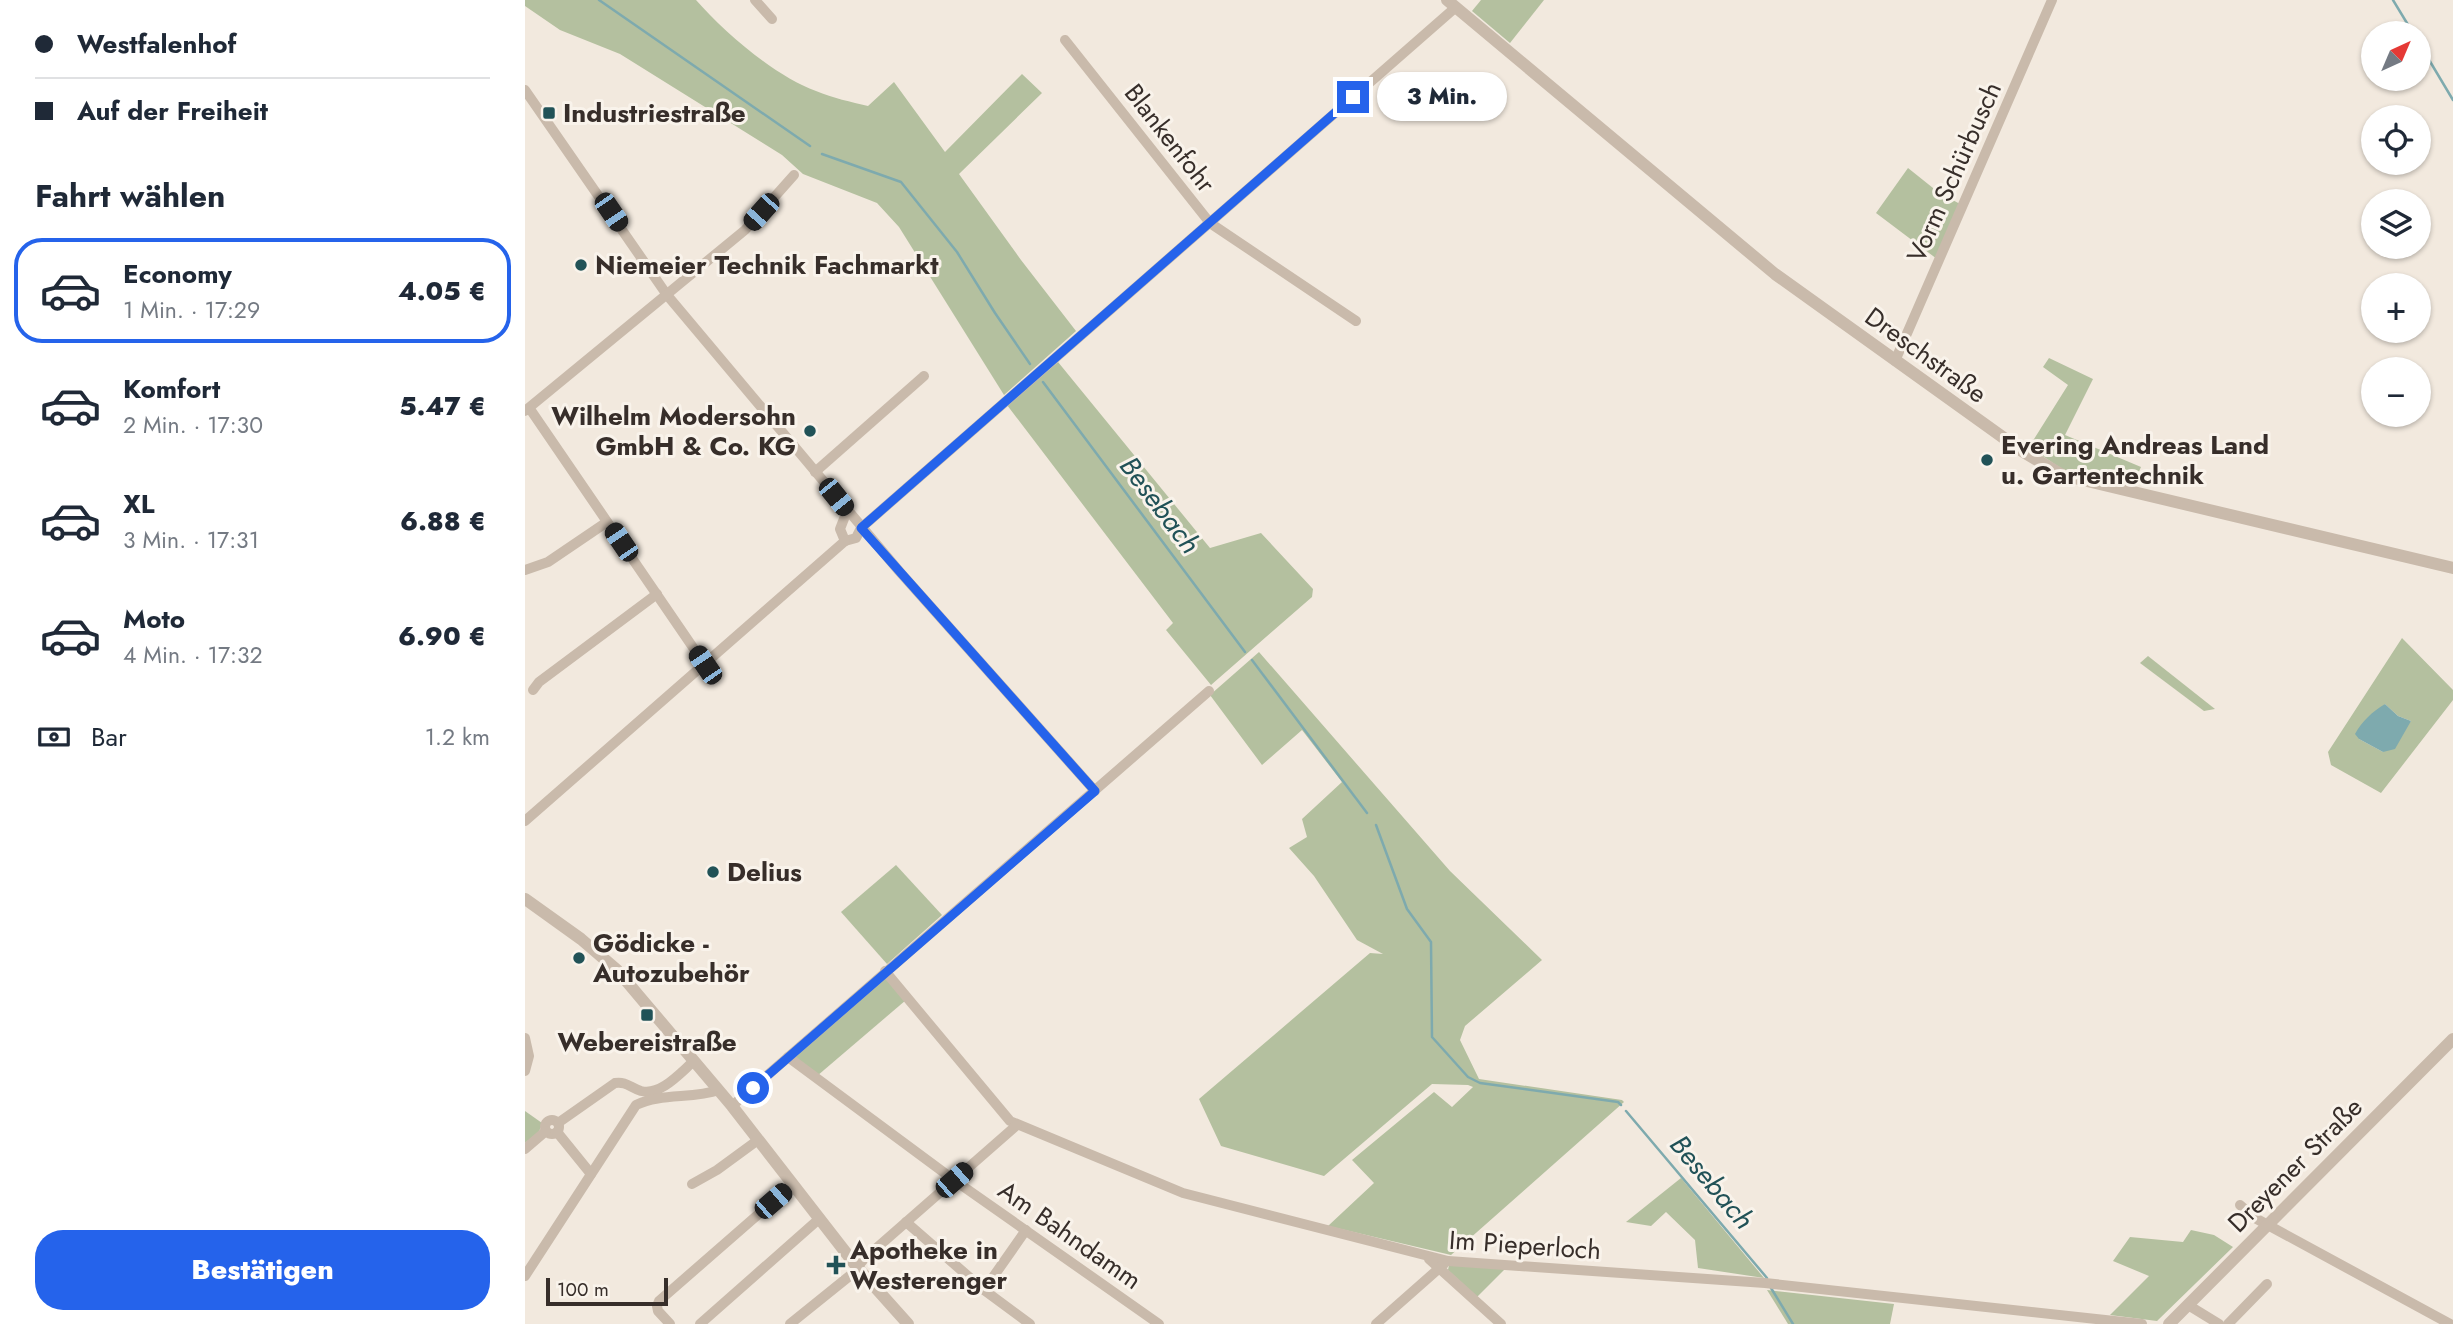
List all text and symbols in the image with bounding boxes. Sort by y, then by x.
north arrow [2361,21,2431,91]
map controls [2361,21,2431,427]
text: Westfalenhof [77,25,237,63]
callout: 3 Min. [1377,72,1507,122]
street label: Blankenfohr [1115,76,1225,201]
street label: Vorm Schürbusch [1897,76,2011,268]
text: 3 Min. [1407,79,1477,113]
route end [1337,81,1369,113]
text: Auf der Freiheit [77,92,268,130]
place label: Industriestraße [563,94,746,132]
marker: Industriestraße [541,105,557,121]
button: locate [2361,105,2431,175]
text: Fahrt wählen [35,173,225,219]
car [591,189,632,235]
car [740,189,783,235]
button: layers [2361,189,2431,259]
place label: Niemeier Technik Fachmarkt [595,246,939,284]
text: Economy [123,255,232,293]
marker: Niemeier Technik Fachmarkt [573,257,589,273]
icon: car [39,259,102,322]
text: 4.05 € [398,272,486,310]
button: + [2361,273,2431,343]
text: 1 Min. · 17:29 [123,293,260,327]
street label: Dreschstraße [1857,298,1995,412]
button: − [2361,357,2431,427]
text: Komfort [123,370,220,408]
icon: car [39,374,102,437]
text: 5.47 € [399,387,486,425]
place label: Wilhelm Modersohn GmbH & Co. KG [551,397,796,465]
text: 2 Min. · 17:30 [123,408,263,442]
marker: Wilhelm Modersohn GmbH & Co. KG [802,423,818,439]
place label: Evering Andreas Land u. Gartentechnik [2001,426,2269,494]
water label: Besebach [1110,448,1210,562]
marker: Evering Andreas Land u. Gartentechnik [1979,452,1995,468]
car [815,474,858,520]
text: XL [123,485,155,523]
icon: car [39,489,102,552]
text: 6.88 € [400,502,486,540]
car [601,519,642,565]
text: 3 Min. · 17:31 [123,523,259,557]
text: Moto [123,600,185,638]
icon: car [39,604,102,667]
text: 6.90 € [398,617,486,655]
text: 4 Min. · 17:32 [123,638,263,672]
car [685,642,726,688]
icon: cash [35,718,73,756]
text: Bar [91,718,127,756]
text: 1.2 km [425,720,490,754]
place label: Delius [727,853,802,891]
marker: Delius [705,864,721,880]
place label: Gödicke - Autozubehör [592,924,750,992]
marker: Gödicke - Autozubehör [571,950,587,966]
marker: Webereistraße [639,1007,655,1023]
place label: Webereistraße [557,1023,737,1061]
route start [737,1072,769,1104]
street label: Dreyener Straße [2219,1089,2371,1241]
water label: Besebach [1660,1126,1764,1238]
car [932,1158,977,1202]
street label: Am Bahndamm [991,1171,1149,1299]
car [751,1179,796,1223]
street label: Im Pieperloch [1448,1221,1602,1269]
button: Bestätigen [35,1230,490,1310]
place label: Apotheke in Westerenger [849,1231,1007,1299]
marker: Apotheke in Westerenger [828,1257,844,1273]
scale bar [546,1275,669,1307]
text: 100 m [557,1276,609,1303]

